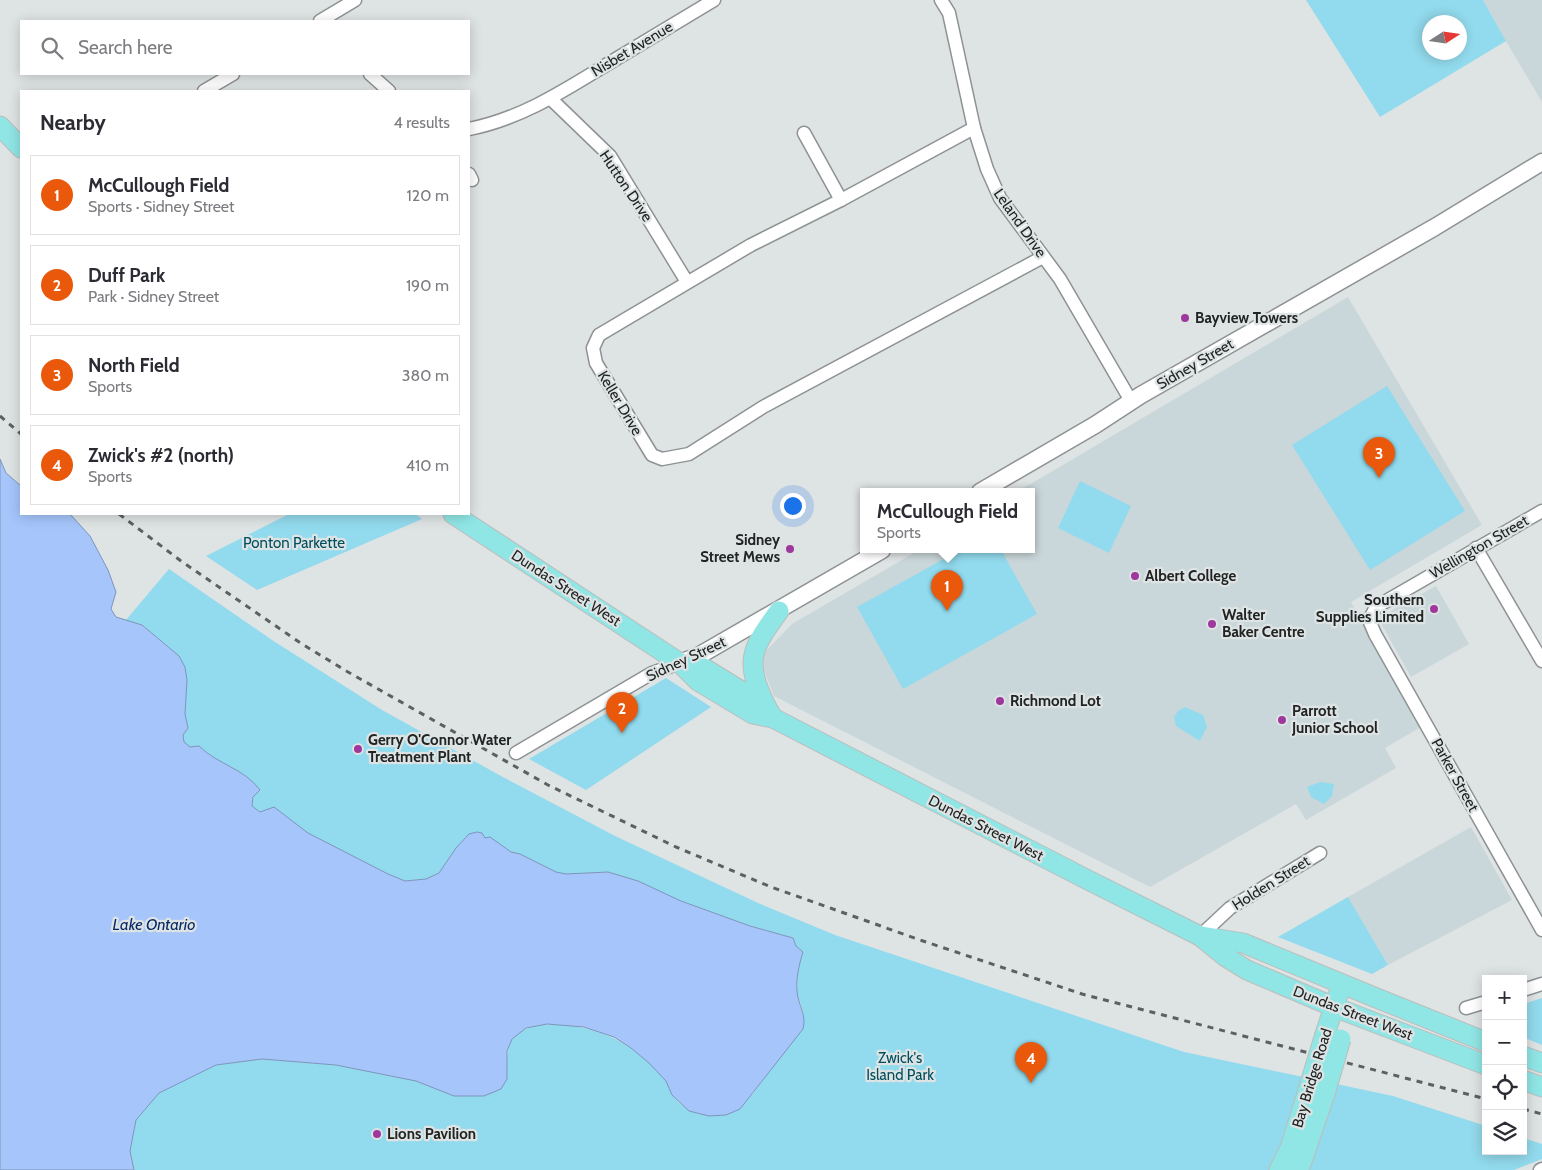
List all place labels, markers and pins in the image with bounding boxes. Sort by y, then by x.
place label: Bayview Towers [1195,309,1298,327]
marker: Bayview Towers [1179,312,1191,324]
pin: 3 [1363,437,1395,478]
place label: Sidney Street Mews [700,531,781,566]
marker: Sidney Street Mews [784,543,796,555]
place label: Albert College [1145,567,1236,585]
pin: 1 [931,570,963,611]
marker: Albert College [1129,570,1141,582]
place label: Southern Supplies Limited [1316,591,1424,626]
marker: Southern Supplies Limited [1428,603,1440,615]
place label: Walter Baker Centre [1222,606,1305,641]
marker: Walter Baker Centre [1206,618,1218,630]
pin: 2 [606,692,638,733]
place label: Richmond Lot [1010,692,1101,710]
marker: Richmond Lot [994,695,1006,707]
place label: Parrott Junior School [1291,702,1378,737]
marker: Parrott Junior School [1276,714,1288,726]
place label: Gerry O'Connor Water Treatment Plant [368,731,511,766]
marker: Gerry O'Connor Water Treatment Plant [352,743,364,755]
pin: 4 [1015,1042,1047,1083]
place label: Lions Pavilion [387,1125,476,1143]
marker: Lions Pavilion [371,1128,383,1140]

